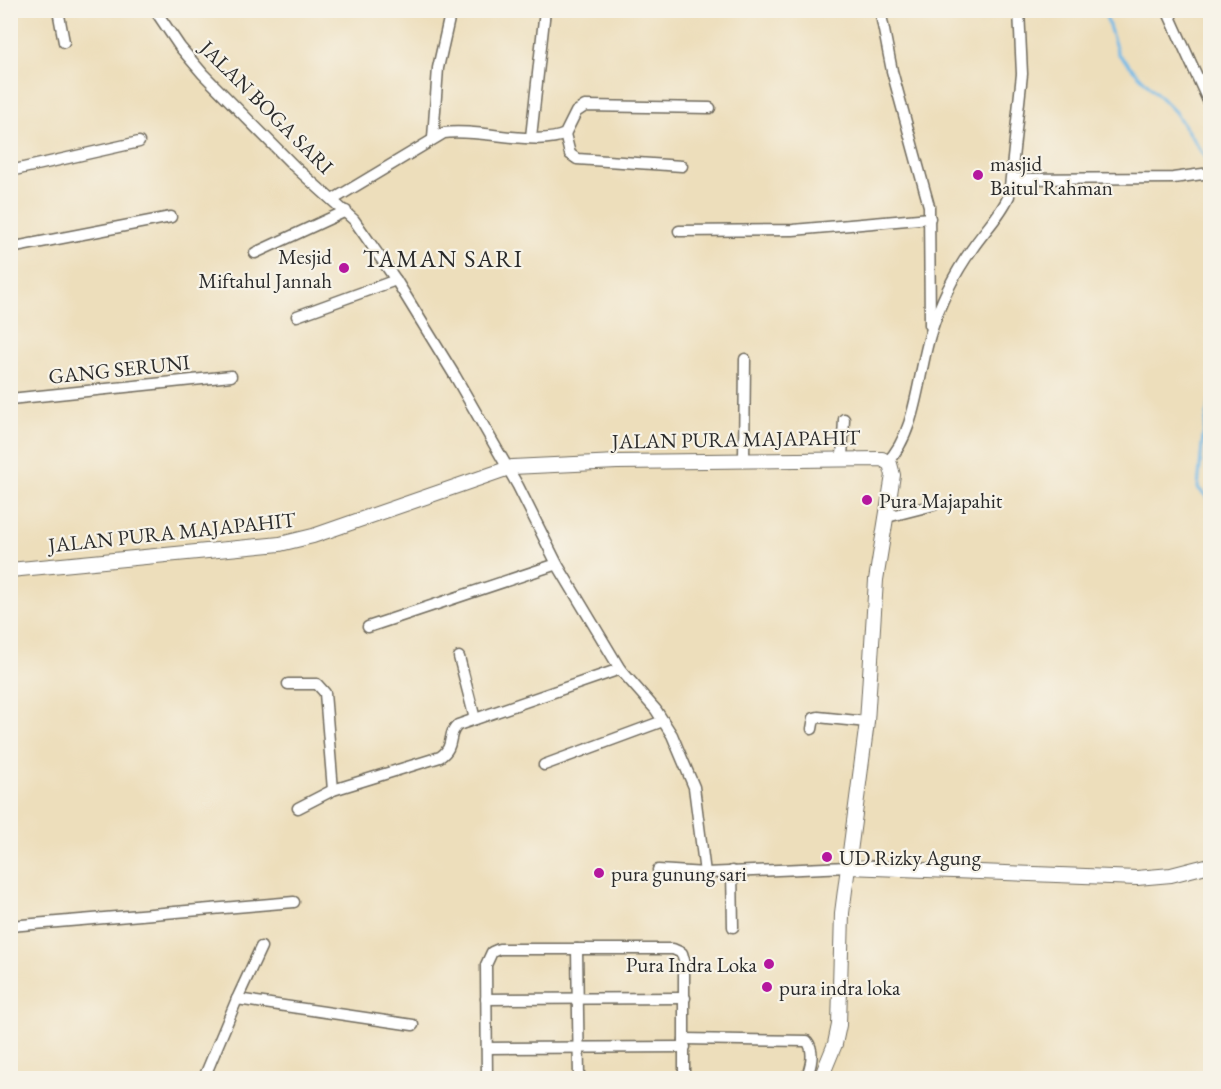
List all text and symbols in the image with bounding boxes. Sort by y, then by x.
street label: JALAN BOGA SARI [193,33,340,180]
place label: masjid Baitul Rahman [990,150,1113,201]
marker: masjid Baitul Rahman [971,168,985,182]
place label: Mesjid Miftahul Jannah [198,243,332,294]
district label: TAMAN SARI [363,243,523,274]
marker: Mesjid Miftahul Jannah [337,261,351,275]
street label: GANG SERUNI [47,348,191,390]
street label: JALAN PURA MAJAPAHIT [610,423,861,455]
place label: Pura Majapahit [879,487,1003,514]
marker: Pura Majapahit [860,493,874,507]
street label: JALAN PURA MAJAPAHIT [45,505,298,559]
place label: UD Rizky Agung [839,844,982,871]
marker: UD Rizky Agung [820,850,834,864]
place label: pura gunung sari [611,860,747,887]
marker: pura gunung sari [592,866,606,880]
place label: Pura Indra Loka [626,951,758,978]
marker: Pura Indra Loka [762,957,776,971]
place label: pura indra loka [779,974,901,1001]
marker: pura indra loka [760,980,774,994]

